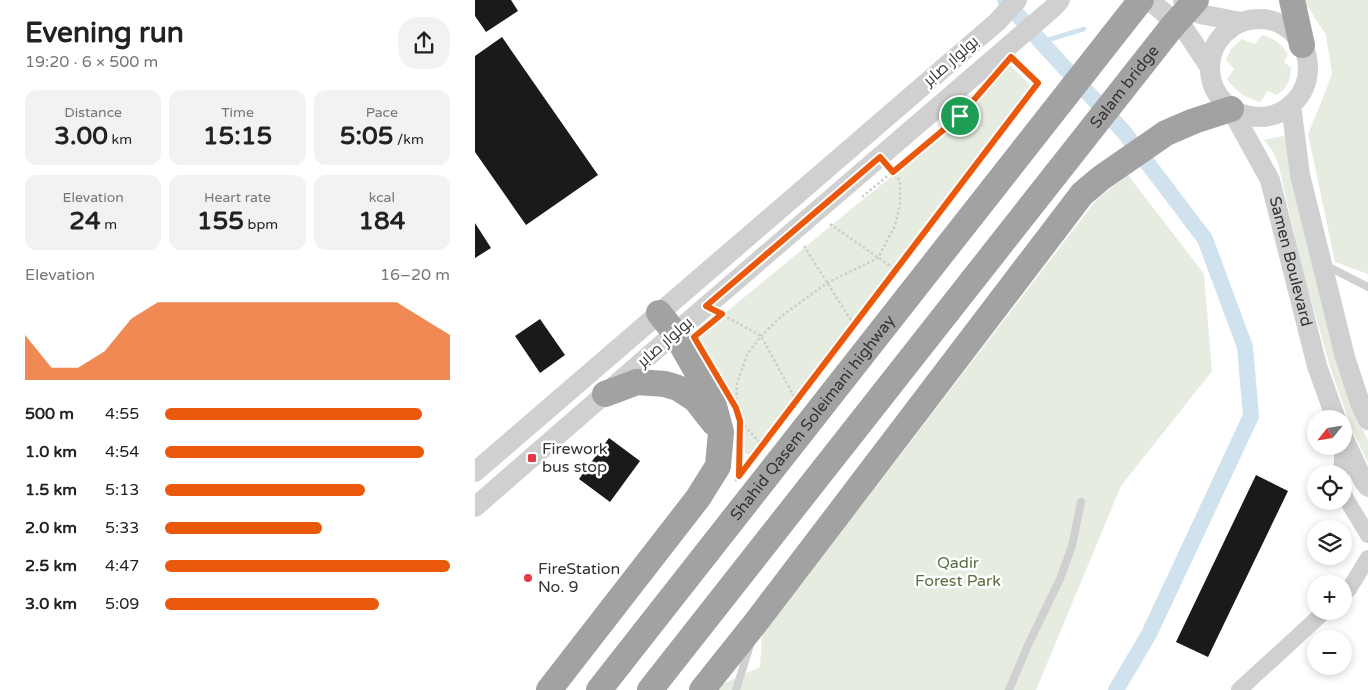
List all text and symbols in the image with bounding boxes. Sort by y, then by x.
text: Evening run [25,16,184,50]
button: share [398,17,450,69]
street label: بولوار صابر [918,32,983,91]
street label: Salam bridge [1086,41,1164,132]
text: 19:20 · 6 × 500 m [25,52,158,72]
pin [939,95,981,137]
icon: arrive [946,102,974,130]
text: Distance [64,104,122,121]
text: Time [221,104,254,121]
text: Pace [366,104,398,121]
text: 3.00 [54,121,108,151]
text: 15:15 [203,121,272,151]
text: 5:05 [340,121,393,151]
text: km [108,131,132,148]
text: /km [393,131,424,148]
text: Elevation [63,189,124,206]
text: Heart rate [204,189,271,206]
text: kcal [369,189,395,206]
street label: Samen Boulevard [1265,194,1317,329]
text: 24 [69,206,101,236]
text: 155 [197,206,244,236]
text: 184 [358,206,405,236]
text: m [101,216,117,233]
text: bpm [244,216,278,233]
text: Elevation [25,265,95,285]
text: 16–20 m [380,265,450,285]
street label: Shahid Qasem Soleimani highway [726,311,900,525]
street label: بولوار صابر [632,313,697,372]
text: 500 m [25,404,74,424]
text: 4:55 [105,404,139,424]
north arrow [1307,410,1353,455]
map controls [1307,410,1352,675]
place label: Firework bus stop [542,439,608,477]
text: 1.0 km [25,442,77,462]
text: 4:54 [105,442,139,462]
marker: Firework bus stop [526,452,538,464]
button: locate [1307,465,1352,510]
text: 1.5 km [25,480,77,500]
text: 5:13 [105,480,139,500]
text: 2.0 km [25,518,77,538]
text: 5:33 [105,518,139,538]
button: layers [1307,520,1352,565]
park label: Qadir Forest Park [915,553,1001,591]
text: 2.5 km [25,556,77,576]
text: 4:47 [105,556,139,576]
place label: FireStation No. 9 [538,559,620,597]
marker: FireStation No. 9 [522,572,534,584]
button: + [1307,575,1352,620]
text: 3.0 km [25,594,77,614]
text: 5:09 [105,594,139,614]
button: − [1307,630,1352,675]

